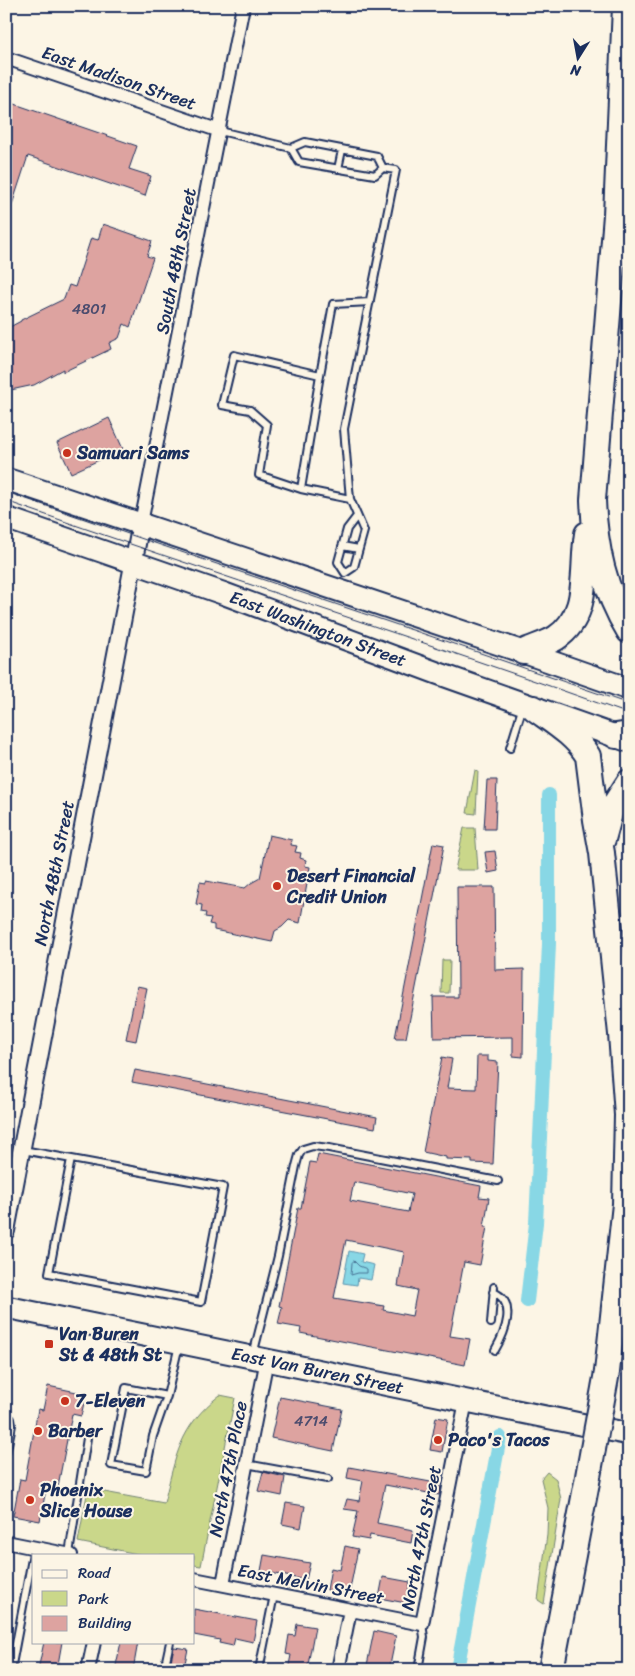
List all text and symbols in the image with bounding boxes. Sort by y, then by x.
north arrow [552,32,602,82]
street label: East Madison Street [37,37,201,119]
text: N [568,57,584,84]
street label: South 48th Street [146,185,206,337]
house number: 4801 [72,296,106,322]
place label: Samuari Sams [76,437,190,469]
marker: Samuari Sams [61,447,73,459]
street label: East Washington Street [225,581,411,676]
street label: North 48th Street [24,797,84,948]
place label: Desert Financial Credit Union [286,860,416,913]
marker: Desert Financial Credit Union [271,880,283,892]
place label: Van Buren St & 48th St [58,1318,162,1371]
street label: East Van Buren Street [229,1337,407,1404]
marker: Van Buren St & 48th St [43,1338,55,1350]
place label: 7-Eleven [75,1385,146,1417]
marker: 7-Eleven [59,1395,71,1407]
street label: North 47th Place [199,1398,257,1540]
house number: 4714 [294,1408,328,1434]
place label: Barber [48,1415,104,1447]
place label: Paco's Tacos [448,1424,550,1456]
marker: Barber [32,1425,44,1437]
marker: Paco's Tacos [432,1434,444,1446]
street label: North 47th Street [391,1463,451,1613]
place label: Phoenix Slice House [39,1474,133,1527]
marker: Phoenix Slice House [24,1494,36,1506]
legend [32,1554,195,1644]
street label: East Melvin Street [235,1554,387,1614]
text: Road [78,1560,111,1586]
text: Park [78,1586,109,1612]
text: Building [78,1610,132,1636]

